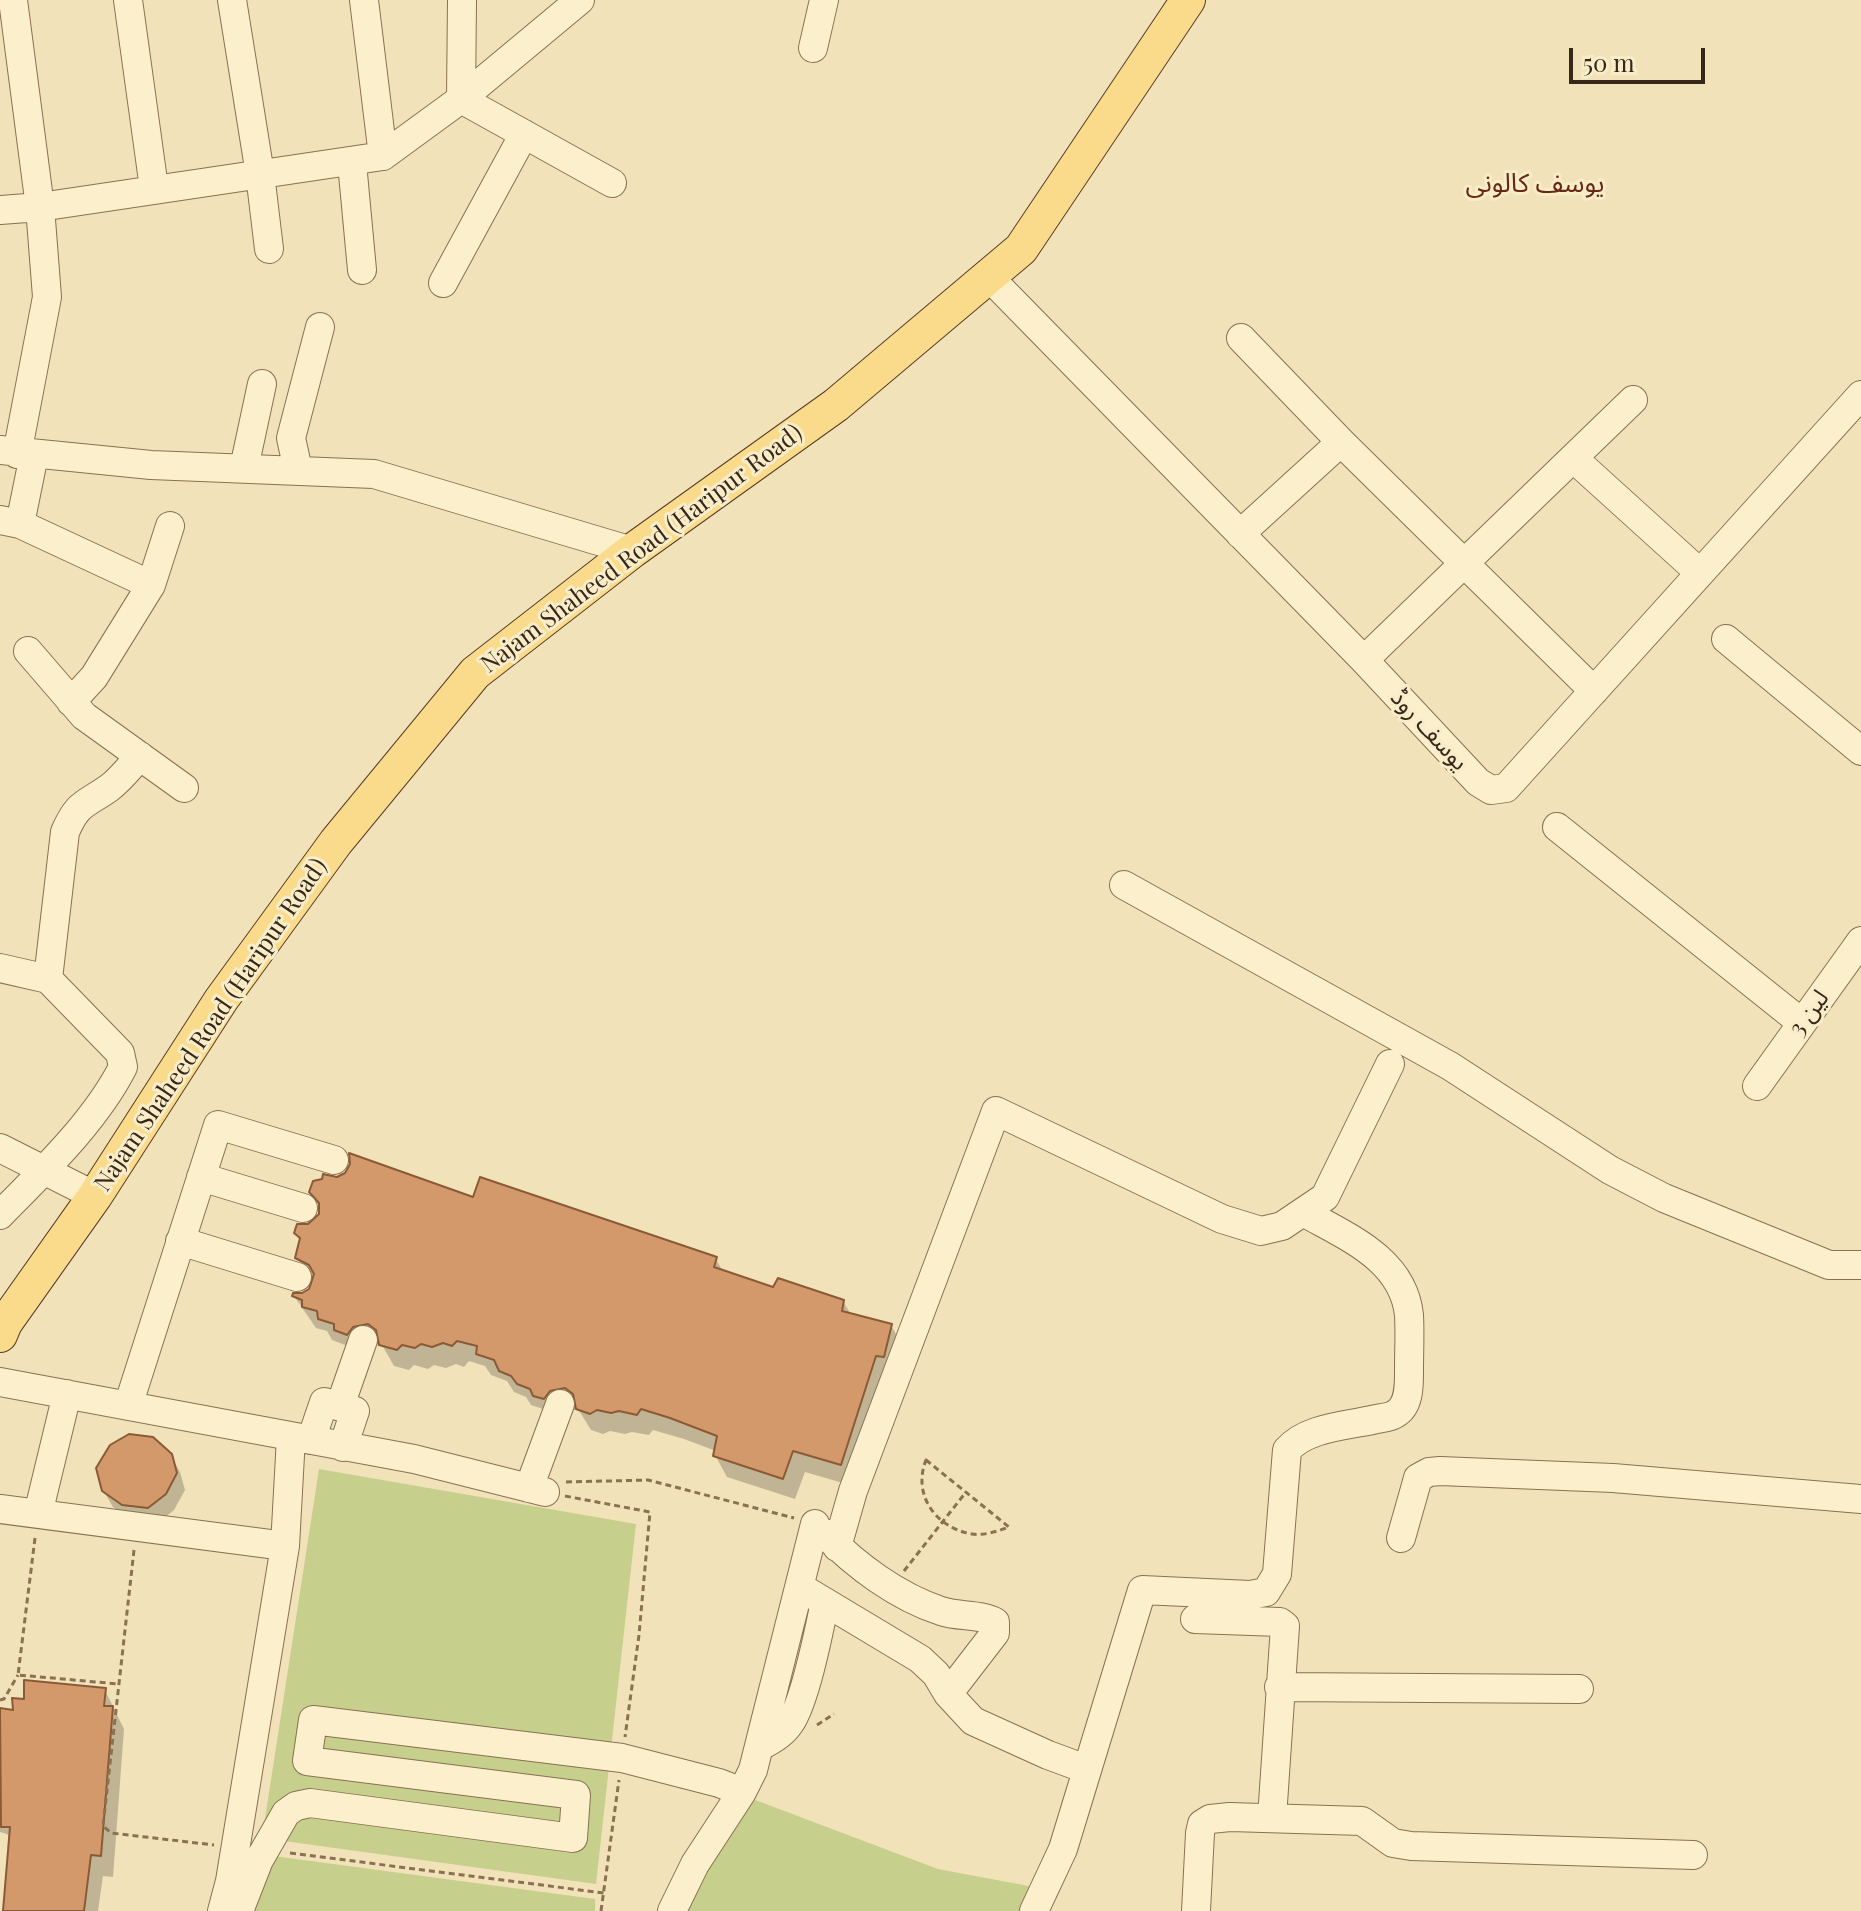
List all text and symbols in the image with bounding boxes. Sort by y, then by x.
scale bar [1573,32,1709,82]
text: 50 m [1583,46,1635,78]
district label: یوسف کالونی [1466,168,1604,200]
street label: Najam Shaheed Road (Haripur Road) [476,419,808,679]
street label: یوسف روڈ [1384,683,1474,777]
street label: Najam Shaheed Road (Haripur Road) [89,853,333,1197]
street label: لین 3 [1783,985,1835,1041]

